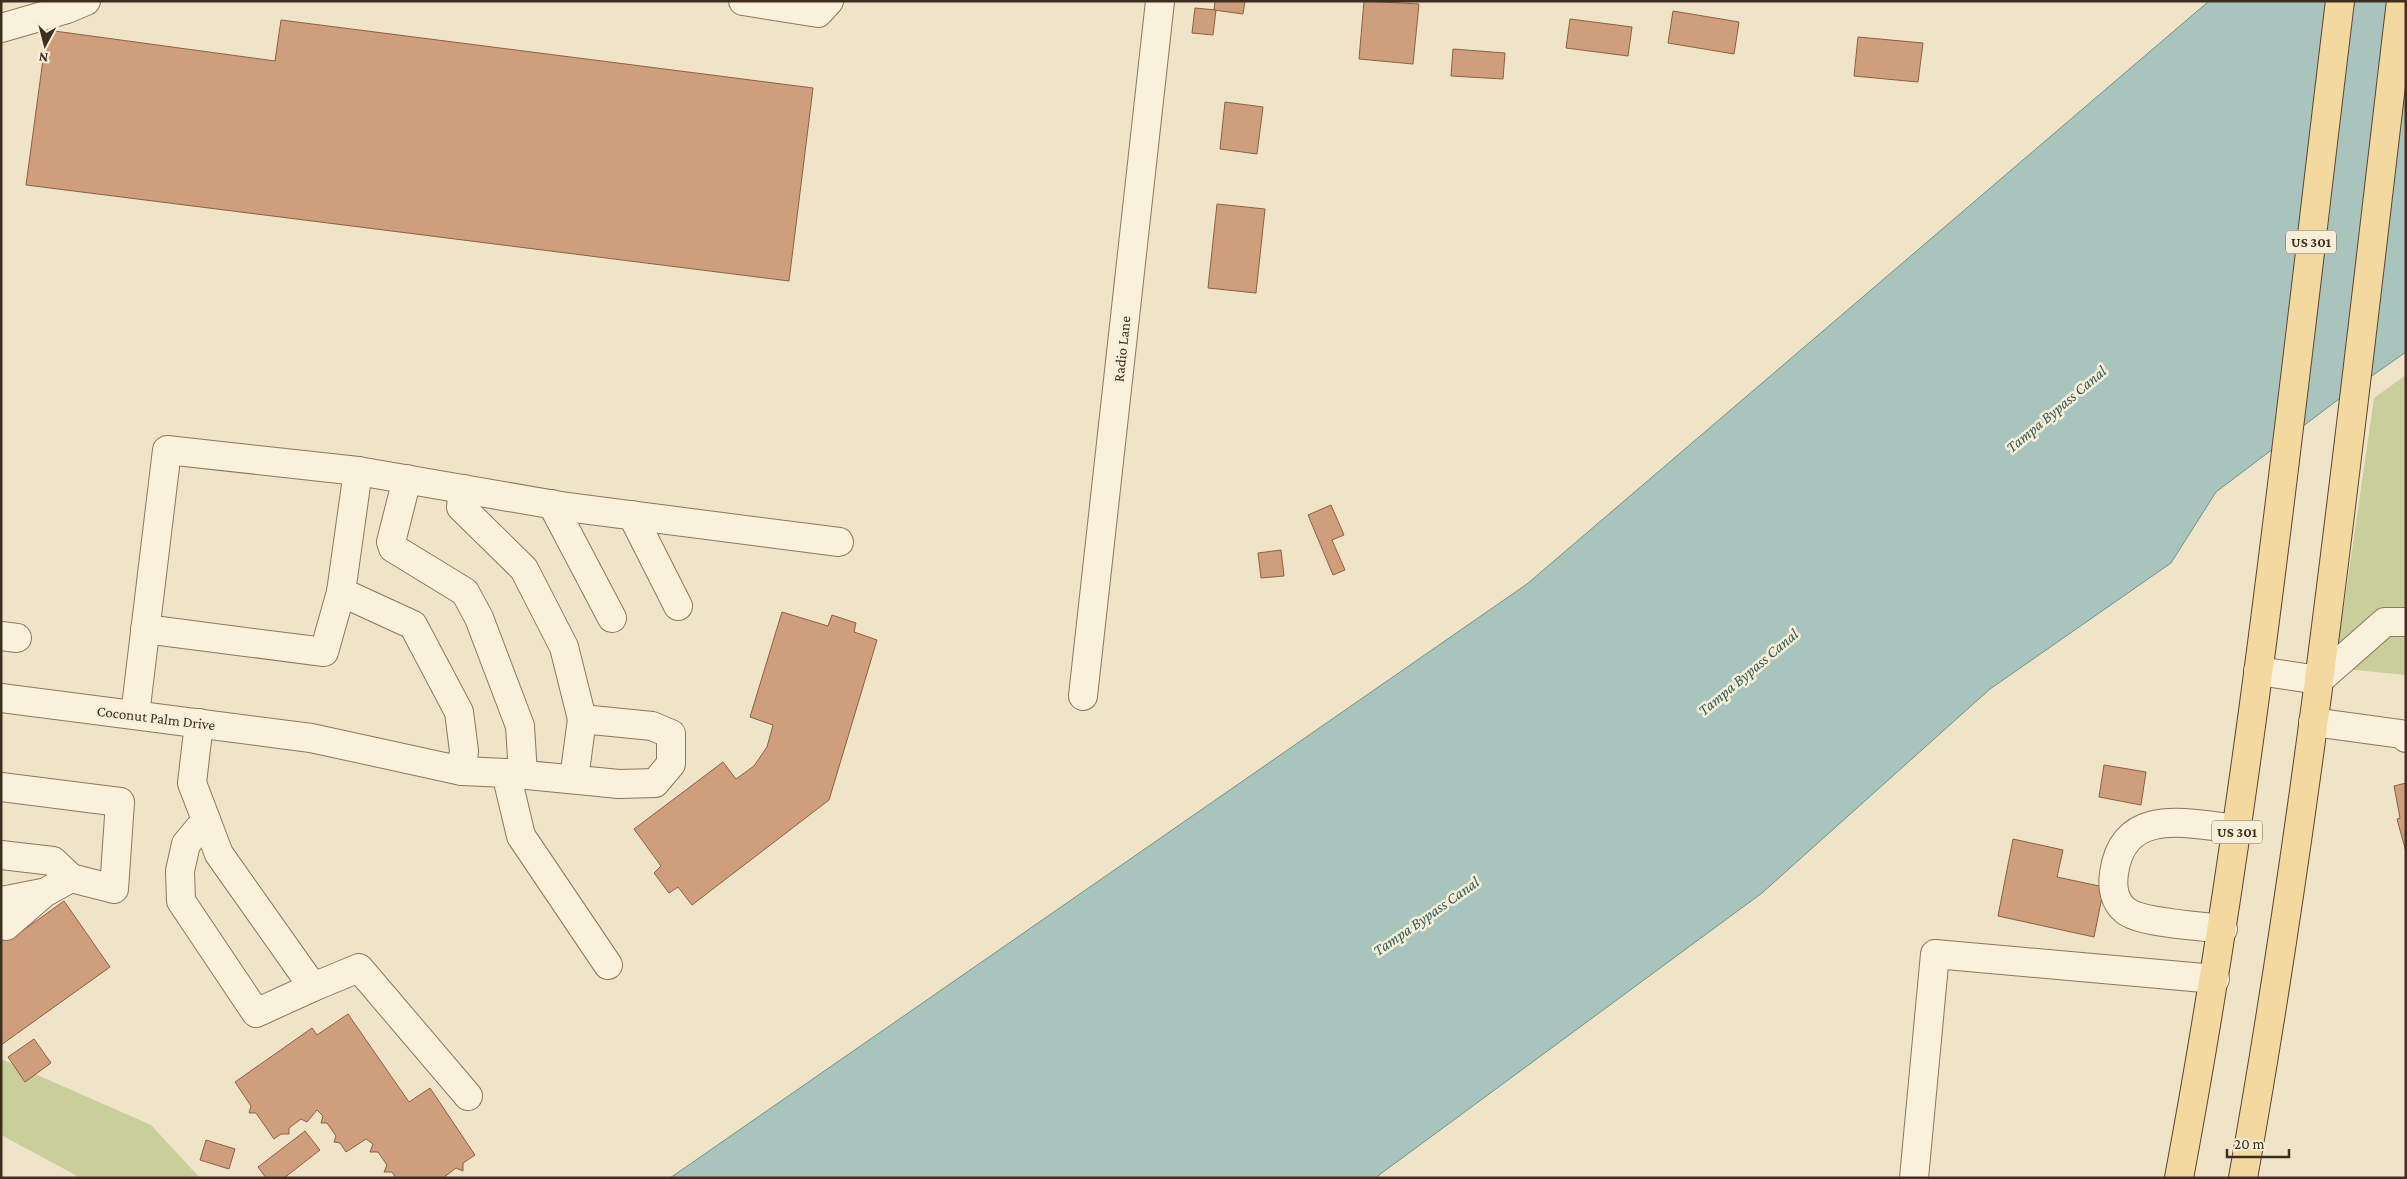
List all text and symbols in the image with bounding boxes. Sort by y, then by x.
north arrow [20,20,70,70]
text: N [37,49,49,66]
road number: US 301 [2286,230,2336,253]
street label: Radio Lane [1111,315,1133,383]
water label: Tampa Bypass Canal [2003,362,2111,457]
water label: Tampa Bypass Canal [1695,625,1803,720]
street label: Coconut Palm Drive [96,703,217,733]
road number: US 301 [2212,820,2262,844]
water label: Tampa Bypass Canal [1370,872,1484,960]
scale bar [2227,1126,2290,1158]
text: 20 m [2234,1136,2265,1152]

